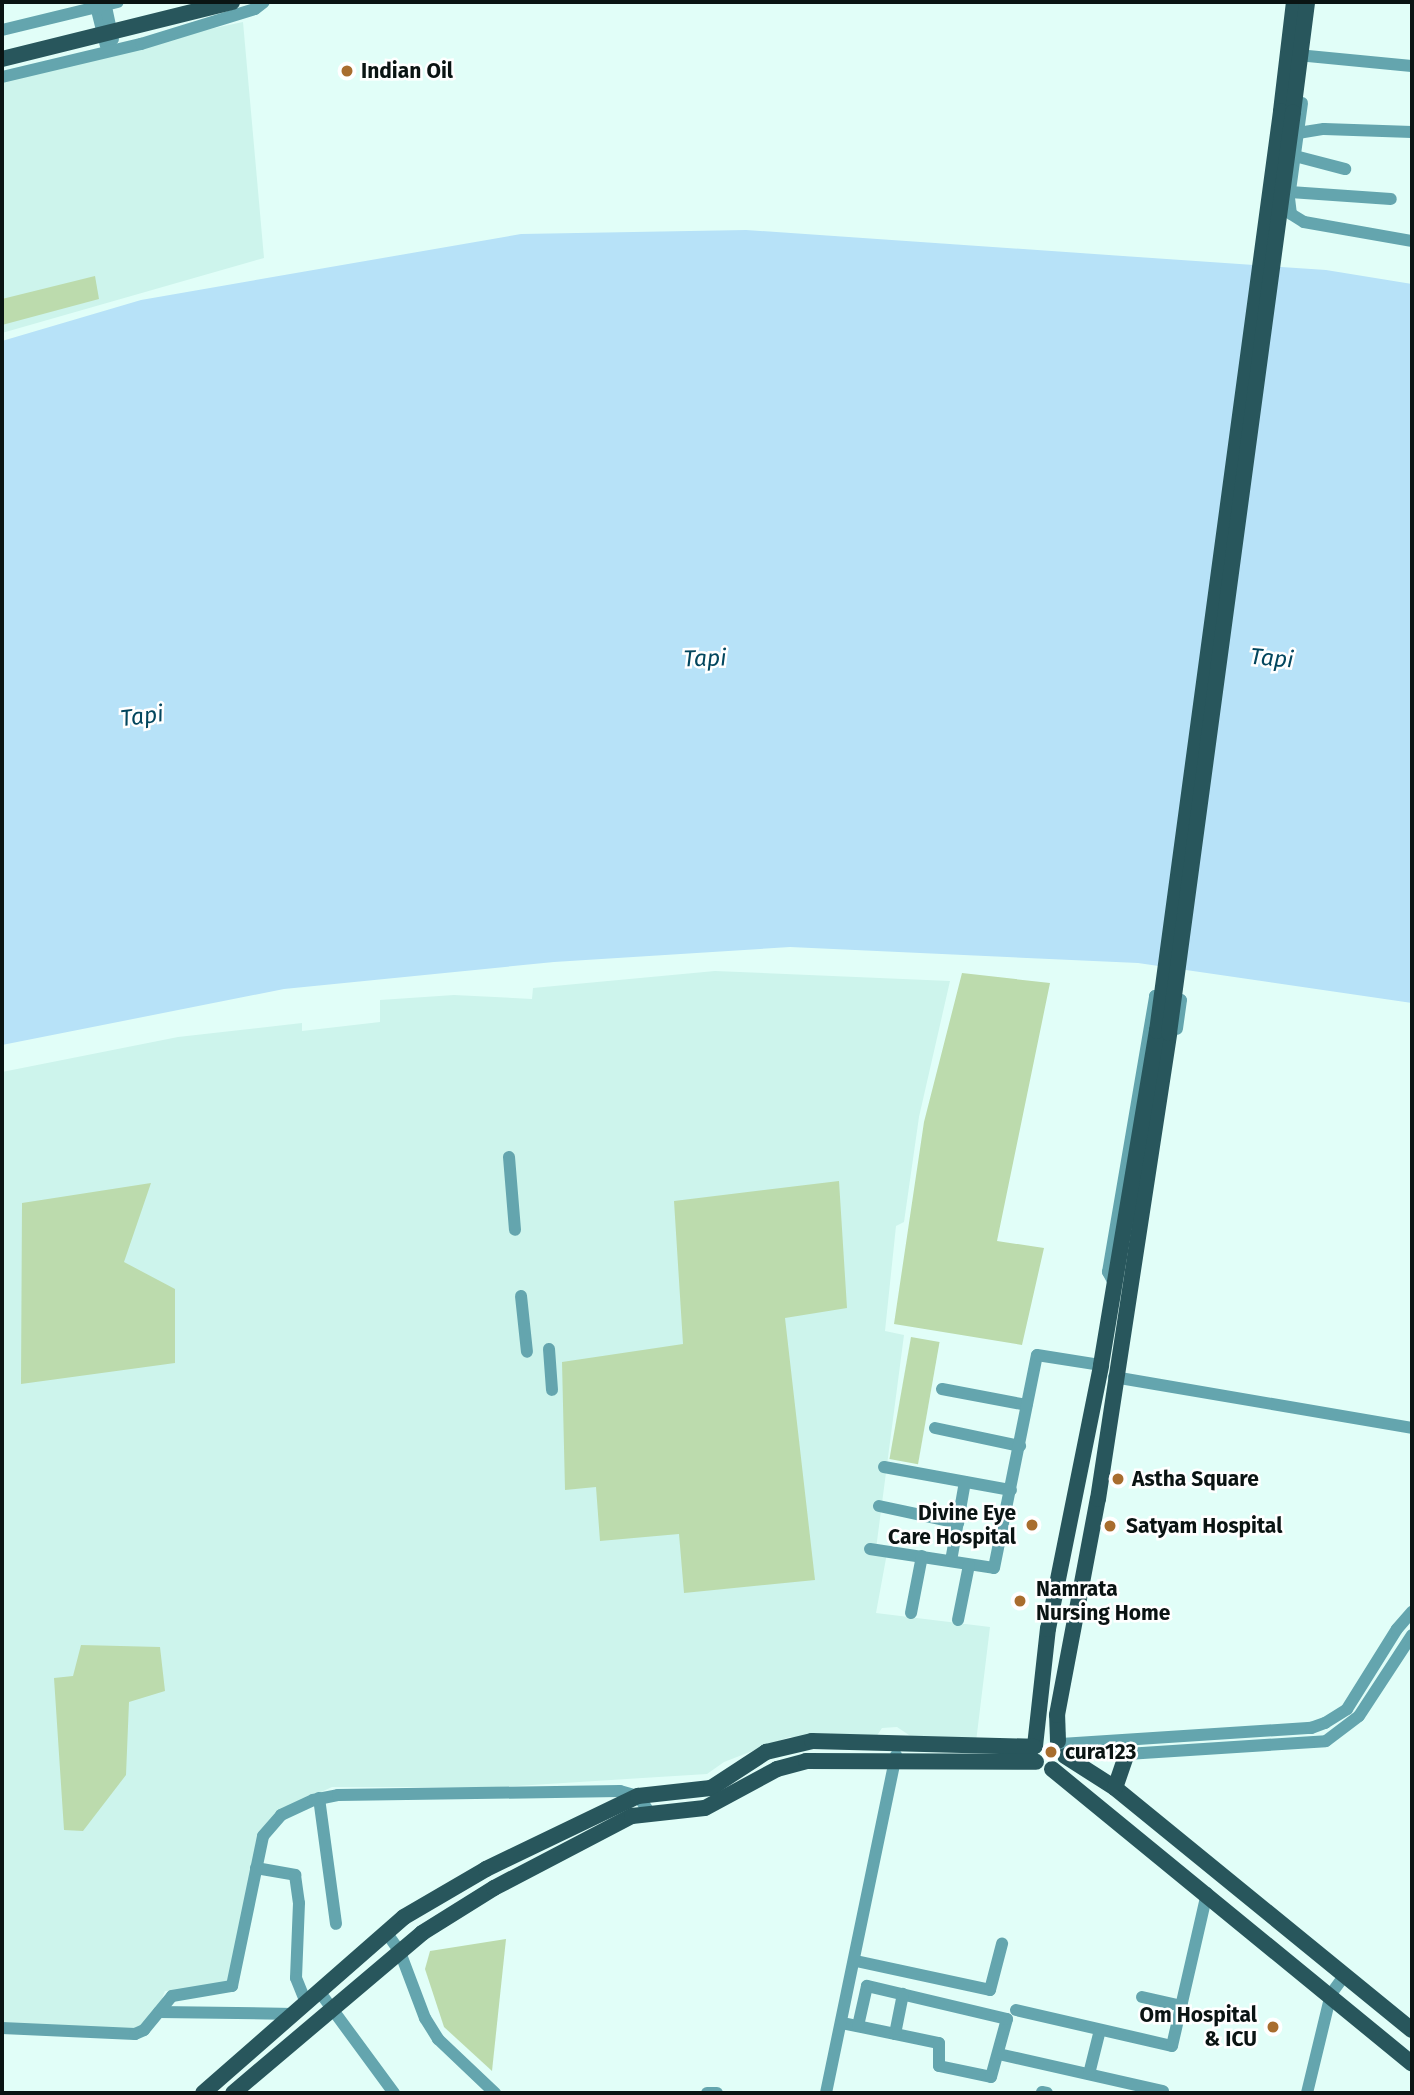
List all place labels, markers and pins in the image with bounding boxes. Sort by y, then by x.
place label: Indian Oil [361,58,453,84]
marker: Indian Oil [339,63,355,79]
place label: Astha Square [1132,1466,1259,1492]
marker: Astha Square [1110,1471,1126,1487]
place label: Divine Eye Care Hospital [888,1500,1016,1550]
place label: Satyam Hospital [1126,1513,1282,1539]
marker: Divine Eye Care Hospital [1022,1515,1042,1535]
marker: Satyam Hospital [1100,1516,1120,1536]
place label: Namrata Nursing Home [1036,1576,1170,1626]
marker: Namrata Nursing Home [1010,1591,1030,1611]
place label: cura123 [1065,1739,1136,1765]
marker: cura123 [1043,1744,1059,1760]
place label: Om Hospital & ICU [1140,2002,1257,2052]
marker: Om Hospital & ICU [1263,2017,1283,2037]

